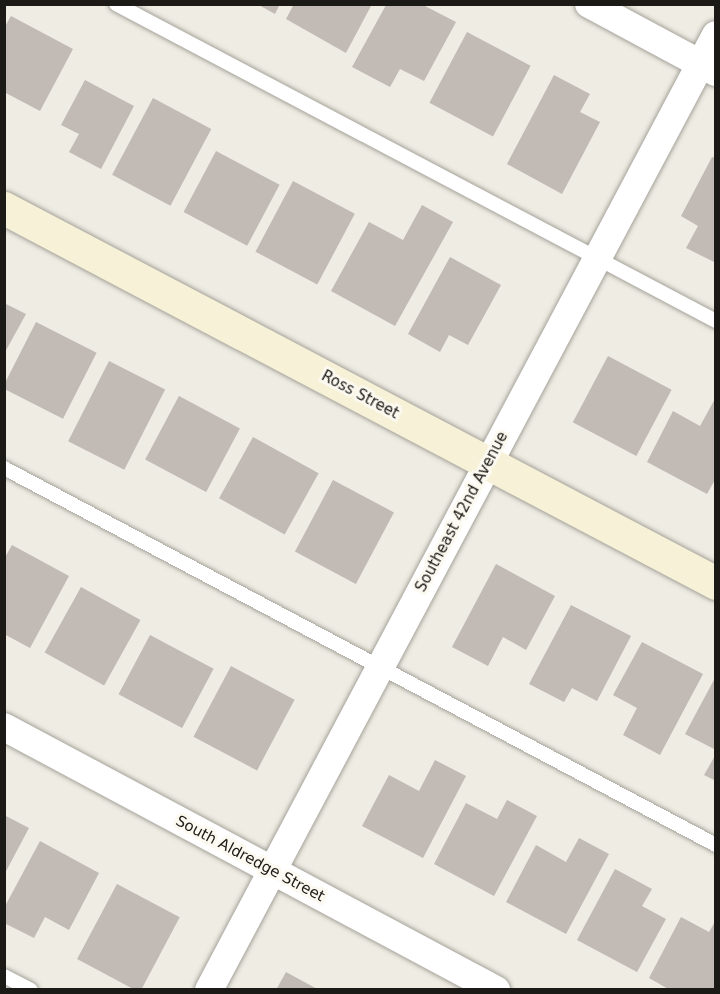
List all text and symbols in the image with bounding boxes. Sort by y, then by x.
street label: Ross Street [318,367,402,423]
street label: Southeast 42nd Avenue [412,429,512,595]
street label: South Aldredge Street [172,812,328,906]

